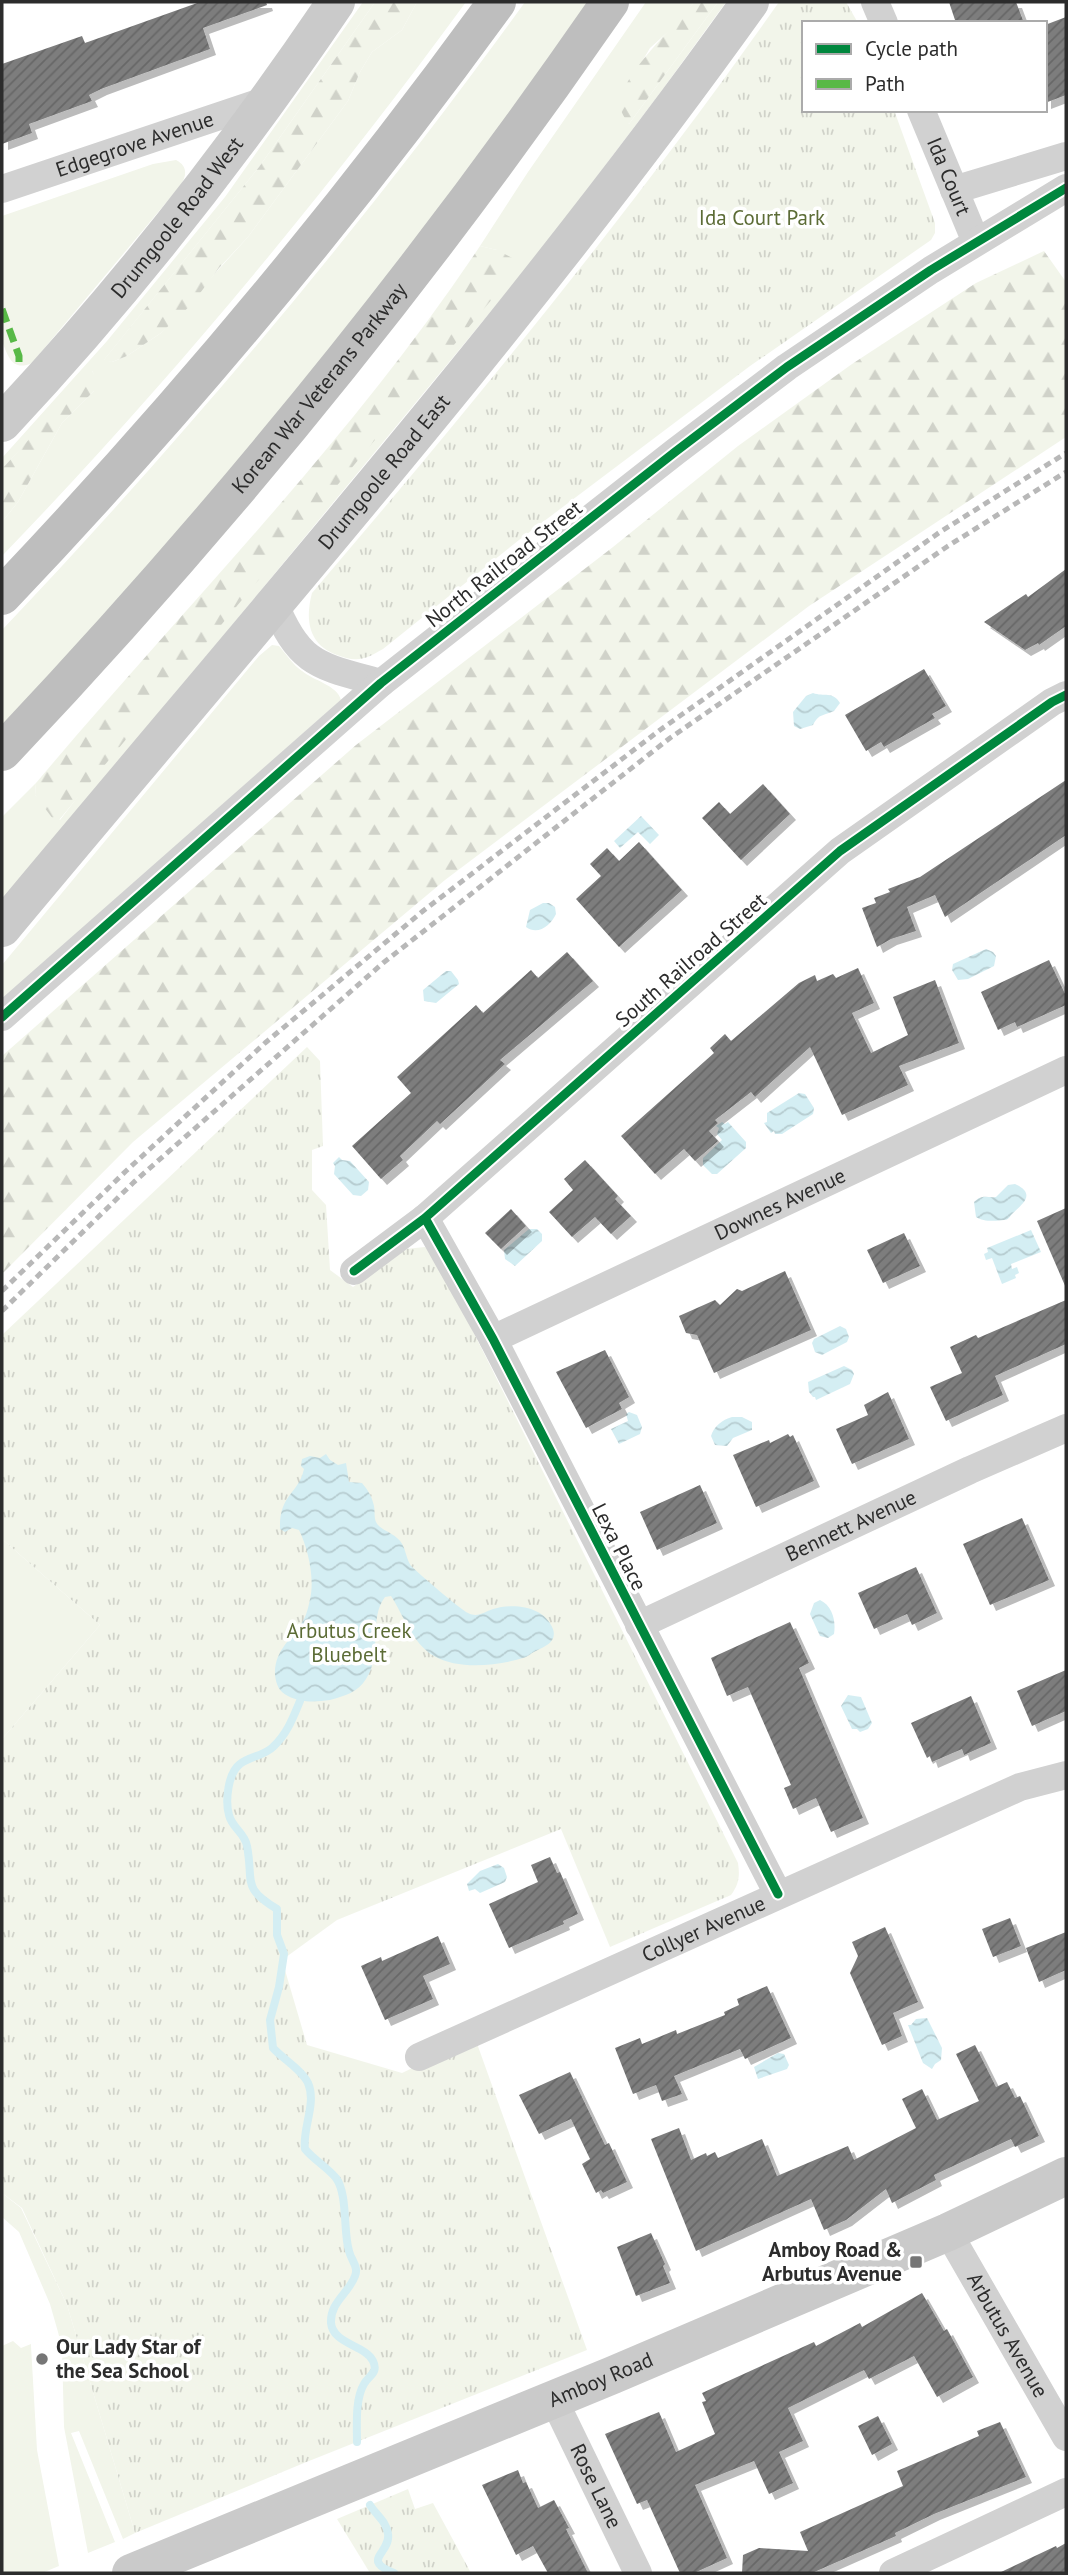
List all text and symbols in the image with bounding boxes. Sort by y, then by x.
legend [802,21,1047,112]
text: Cycle path [865,35,958,62]
text: Path [865,70,905,97]
street label: Edgegrove Avenue [52,105,217,183]
street label: Drumgoole Road West [105,131,249,304]
street label: Ida Court [921,133,977,219]
park label: Ida Court Park [699,204,825,231]
street label: Korean War Veterans Parkway [226,277,413,499]
street label: Drumgoole Road East [312,389,456,555]
street label: North Railroad Street [420,494,587,633]
street label: South Railroad Street [609,887,772,1033]
street label: Downes Avenue [710,1161,850,1246]
street label: Bennett Avenue [781,1483,920,1568]
street label: Lexa Place [586,1499,653,1595]
park label: Arbutus Creek Bluebelt [287,1617,411,1668]
street label: Collyer Avenue [637,1889,769,1968]
place label: Amboy Road & Arbutus Avenue [762,2236,902,2287]
marker: Amboy Road & Arbutus Avenue [908,2254,924,2270]
street label: Arbutus Avenue [961,2267,1054,2402]
place label: Our Lady Star of the Sea School [56,2333,202,2384]
street label: Amboy Road [544,2345,657,2413]
marker: Our Lady Star of the Sea School [34,2351,50,2367]
street label: Rose Lane [564,2439,628,2533]

